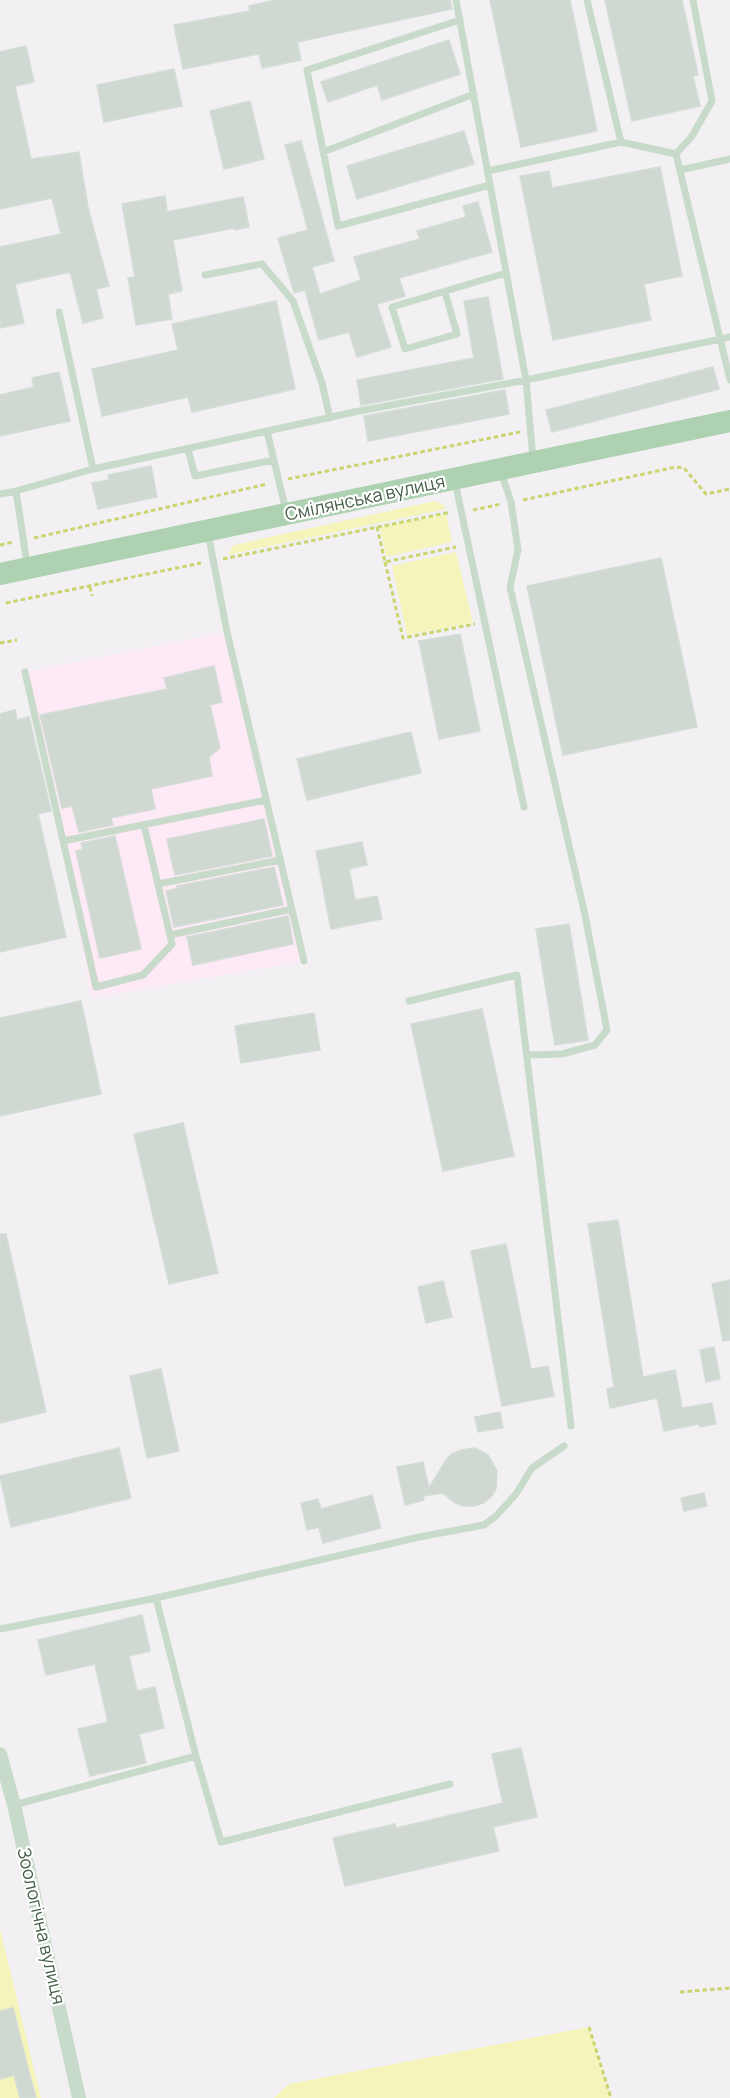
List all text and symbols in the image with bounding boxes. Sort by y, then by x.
street label: Смілянська вулиця [283,468,447,526]
street label: Зоологічна вулиця [12,1845,72,2006]

